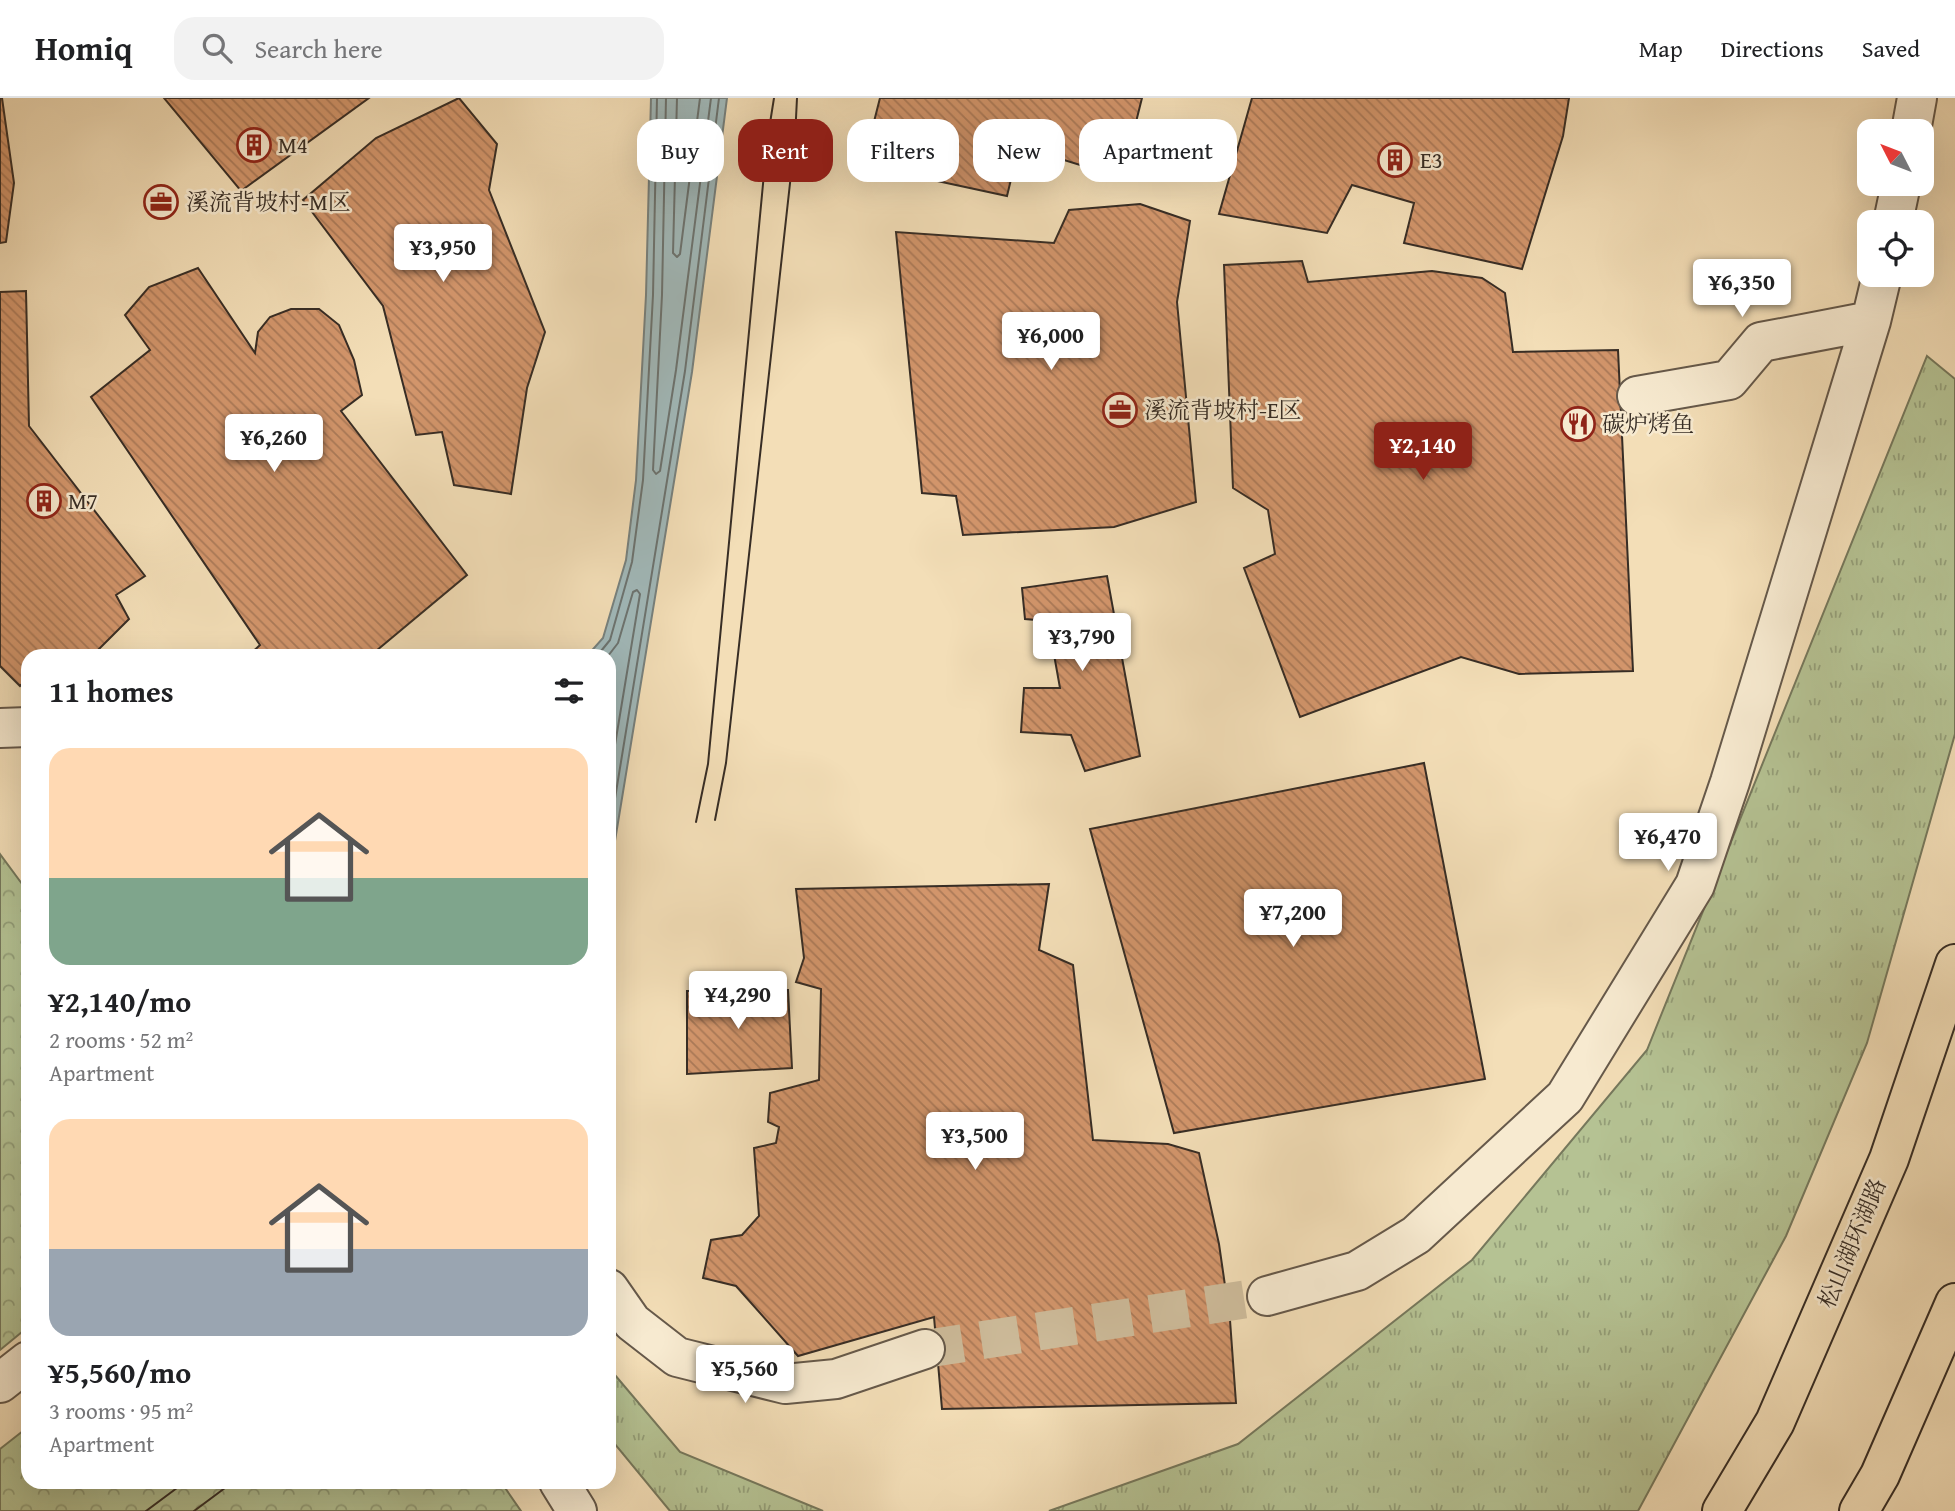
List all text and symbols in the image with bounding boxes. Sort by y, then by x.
search box [174,17,664,80]
text: Homiq [35,24,132,72]
icon: search [198,29,236,67]
text: Search here [254,29,383,68]
text: Map [1639,31,1683,66]
text: Directions [1721,31,1824,66]
text: Saved [1862,31,1920,66]
chip: Buy [637,119,724,182]
chip: Rent [738,119,833,182]
chip: Filters [847,119,959,182]
chip: New [973,119,1065,182]
chip: Apartment [1079,119,1237,182]
north arrow [1857,119,1934,196]
map controls [1857,119,1934,287]
building icon: M4 [235,126,273,164]
place label: M4 [278,128,308,161]
building icon: E3 [1376,141,1414,179]
place label: E3 [1420,143,1443,176]
office icon: 溪流背坡村-M区 [142,183,180,221]
place label: 溪流背坡村-M区 [186,185,351,218]
button: locate [1857,210,1934,287]
pin: ¥3,950 [386,225,500,284]
text: ¥3,950 [410,230,476,263]
pin: ¥6,350 [1685,260,1799,319]
text: ¥6,350 [1709,265,1775,298]
pin: ¥6,000 [994,313,1108,372]
text: ¥6,000 [1018,318,1084,351]
office icon: 溪流背坡村-E区 [1101,391,1139,429]
place label: 溪流背坡村-E区 [1144,393,1302,426]
restaurant icon: 碳炉烤鱼 [1559,405,1597,443]
place label: 碳炉烤鱼 [1602,407,1694,440]
pin: ¥6,260 [217,414,331,474]
text: ¥6,260 [241,420,307,453]
pin: ¥2,140 [1366,422,1480,482]
text: ¥2,140 [1390,428,1456,461]
building icon: M7 [25,482,63,520]
place label: M7 [68,484,98,517]
pin: ¥3,790 [1025,614,1139,673]
text: ¥3,790 [1049,619,1115,652]
text: 11 homes [49,669,174,713]
icon: filters [550,672,588,710]
icon: home [256,794,382,920]
pin: ¥6,470 [1611,814,1725,873]
text: ¥6,470 [1635,819,1701,852]
pin: ¥7,200 [1236,890,1350,949]
text: ¥7,200 [1260,895,1326,928]
pin: ¥4,290 [681,972,795,1031]
text: ¥4,290 [705,977,771,1010]
text: ¥2,140/mo [49,979,191,1023]
text: 2 rooms · 52 m² [49,1023,193,1056]
text: Apartment [49,1056,154,1089]
pin: ¥3,500 [918,1112,1032,1172]
text: ¥3,500 [942,1118,1008,1151]
icon: home [256,1165,382,1291]
street label: 松山湖环湖路 [1809,1173,1894,1313]
pin: ¥5,560 [688,1346,802,1405]
text: ¥5,560/mo [49,1350,191,1394]
text: ¥5,560 [712,1351,778,1384]
text: 3 rooms · 95 m² [49,1394,193,1427]
text: Apartment [49,1427,154,1460]

